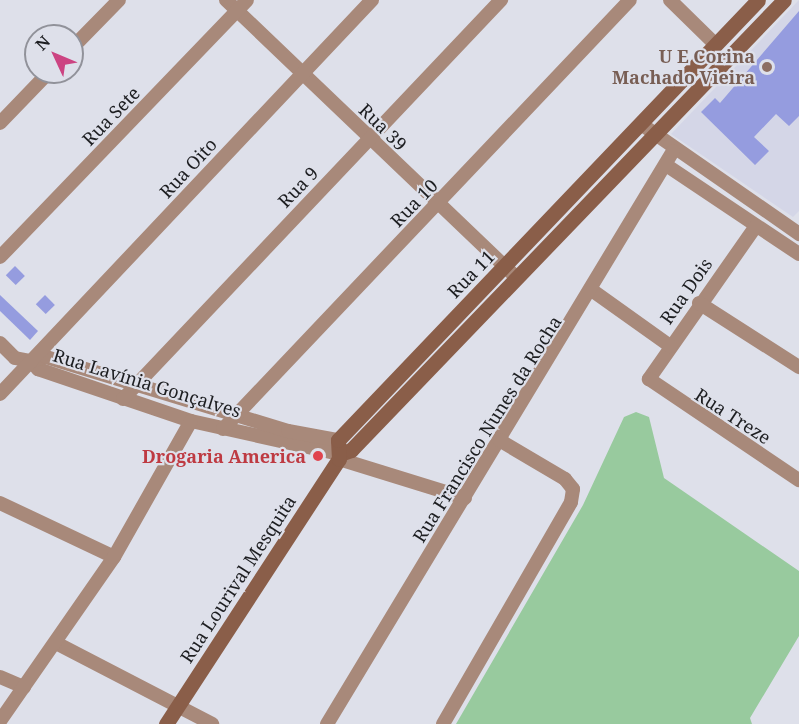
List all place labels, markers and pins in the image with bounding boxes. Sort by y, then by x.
place label: U E Corina Machado Vieira [612,46,755,88]
marker: U E Corina Machado Vieira [760,60,774,74]
place label: Drogaria America [142,445,306,467]
marker: Drogaria America [311,449,325,463]

